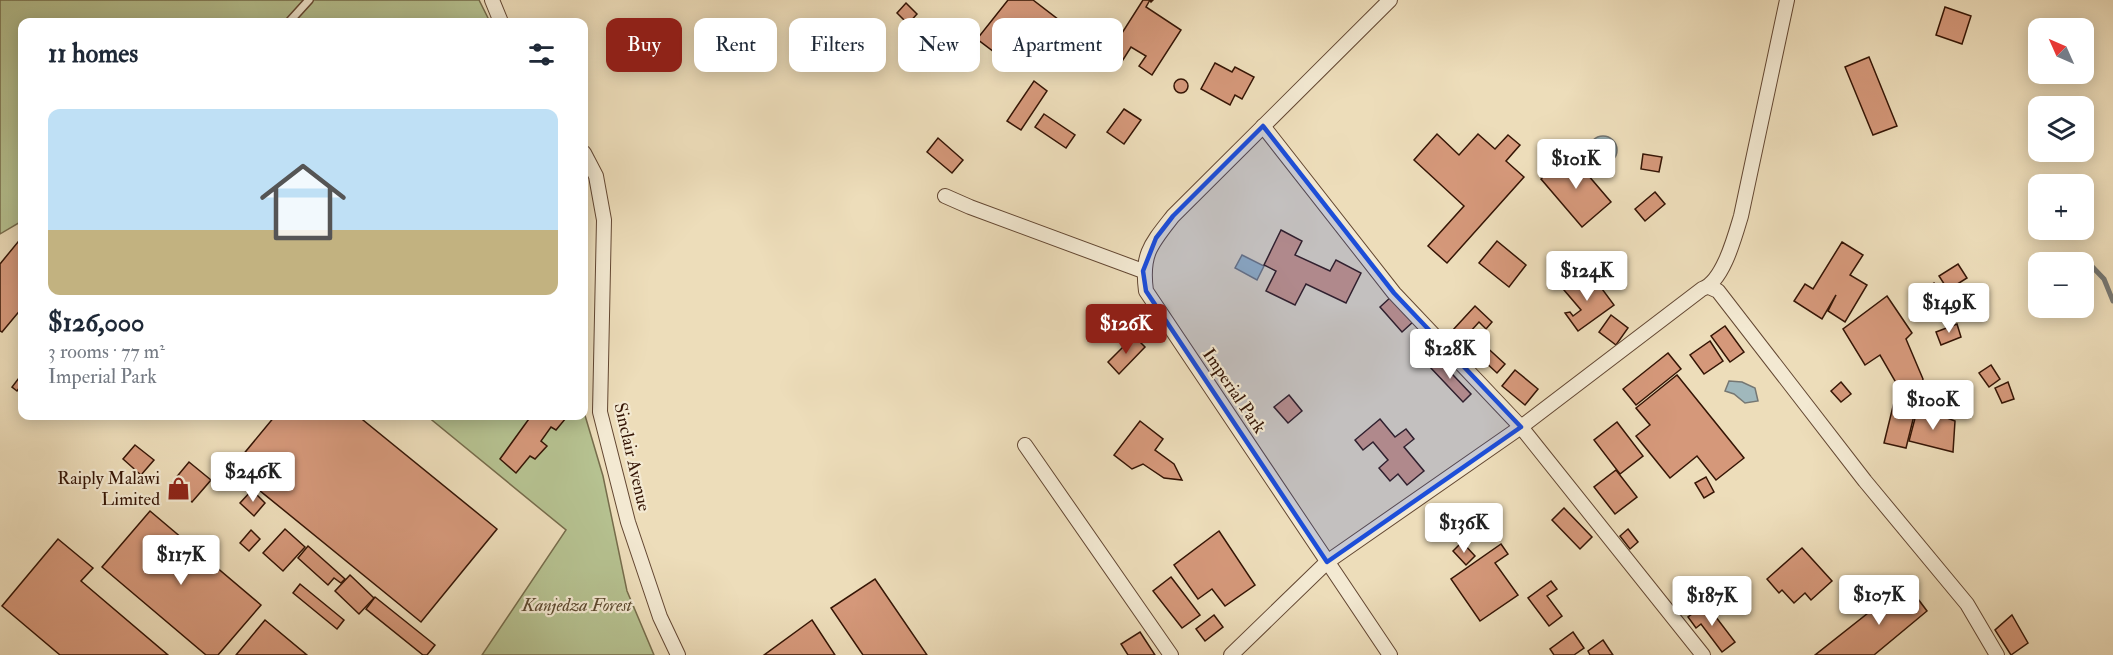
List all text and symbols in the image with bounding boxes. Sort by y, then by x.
chip: Buy [606,18,682,72]
chip: Rent [694,18,777,72]
chip: Filters [789,18,886,72]
chip: New [898,18,980,72]
chip: Apartment [992,18,1123,72]
north arrow [2028,18,2094,84]
map controls [2028,18,2094,318]
text: 11 homes [48,38,138,70]
icon: filters [525,38,558,71]
button: layers [2028,96,2094,162]
pin: $101K [1534,139,1618,190]
text: $101K [1551,146,1601,171]
icon: home [249,148,357,256]
button: + [2028,174,2094,240]
pin: $124K [1545,251,1629,302]
button: − [2028,252,2094,318]
text: $124K [1560,258,1614,283]
pin: $149K [1907,283,1991,334]
text: $149K [1922,290,1976,315]
pin: $126K [1084,304,1168,355]
text: $126,000 [48,307,144,339]
text: $126K [1100,311,1152,336]
pin: $128K [1408,329,1492,380]
text: $128K [1424,336,1476,361]
text: 3 rooms · 77 m² [48,339,165,364]
street label: Imperial Park [1197,344,1271,438]
text: Imperial Park [48,364,157,389]
pin: $100K [1891,380,1975,431]
text: $100K [1907,387,1959,412]
street label: Sinclair Avenue [608,401,656,514]
pin: $246K [211,452,295,503]
text: $246K [225,459,281,484]
place label: Raiply Malawi Limited [57,467,160,511]
shop icon: Raiply Malawi Limited [165,475,191,501]
pin: $136K [1422,503,1506,554]
text: $136K [1439,510,1489,535]
pin: $117K [139,535,223,586]
text: $117K [157,542,205,567]
pin: $107K [1837,575,1921,626]
pin: $187K [1670,576,1754,627]
text: $107K [1853,582,1905,607]
text: $187K [1686,583,1738,608]
park label: Kanjedza Forest [521,594,633,617]

